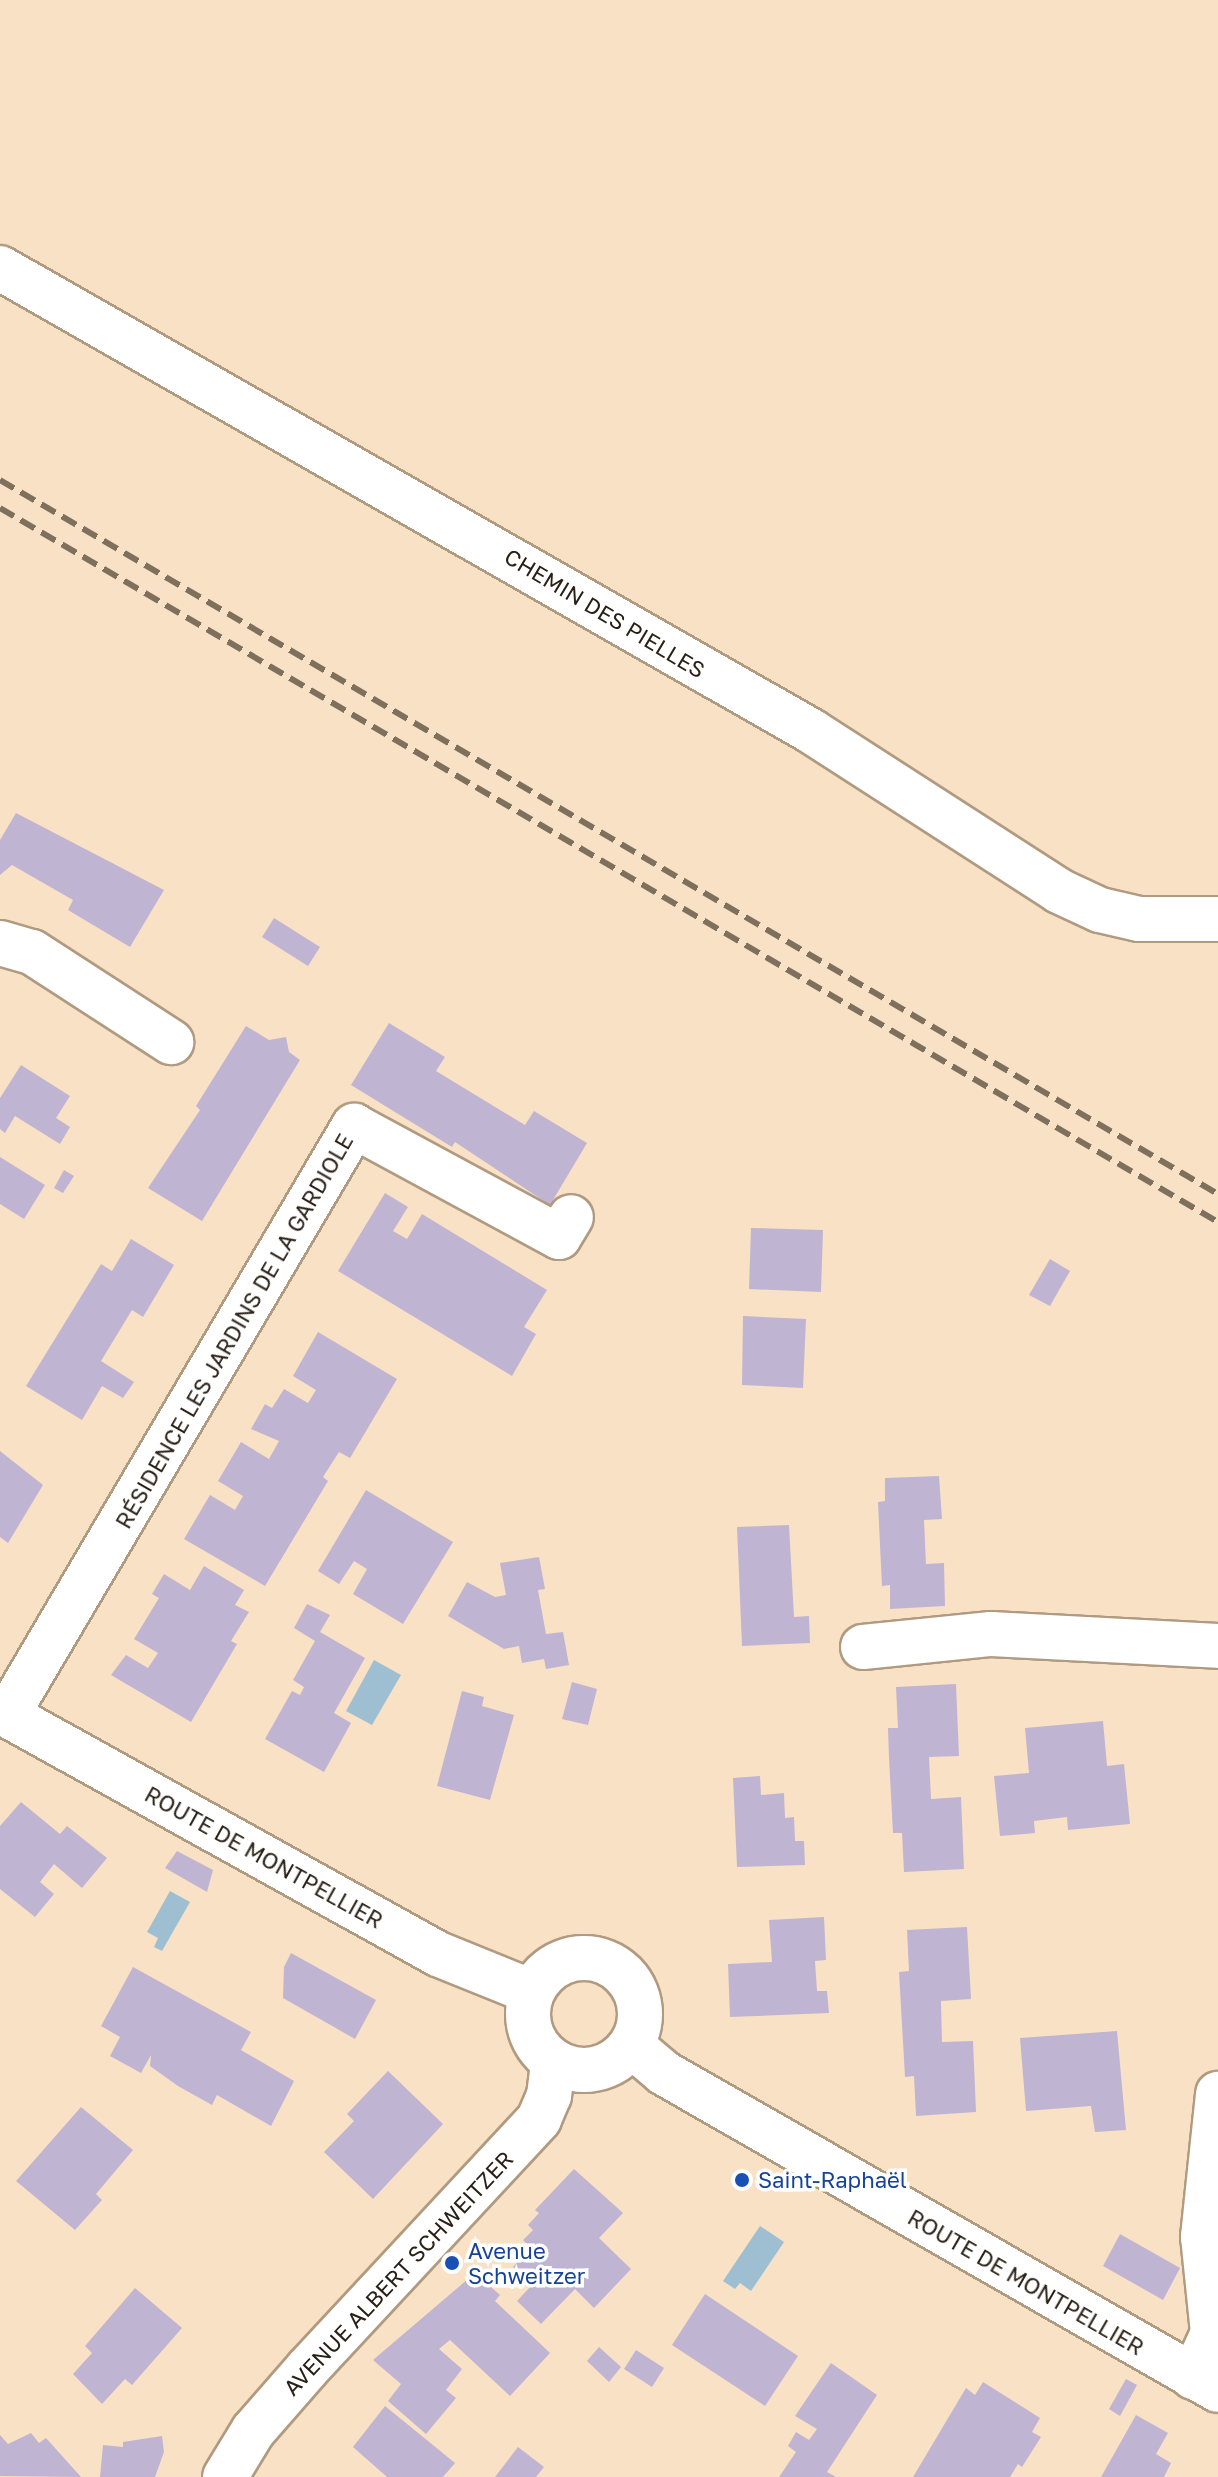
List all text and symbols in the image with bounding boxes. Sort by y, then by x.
street label: CHEMIN DES PIELLES [500,543,710,683]
street label: RÉSIDENCE LES JARDINS DE LA GARDIOLE [110,1129,358,1533]
street label: ROUTE DE MONTPELLIER [140,1781,388,1933]
street label: AVENUE ALBERT SCHWEITZER [278,2145,518,2401]
place label: Saint-Raphaël [758,2167,907,2193]
marker: Saint-Raphaël [733,2171,751,2189]
street label: ROUTE DE MONTPELLIER [903,2204,1149,2360]
place label: Avenue Schweitzer [468,2237,585,2288]
marker: Avenue Schweitzer [443,2254,461,2272]

